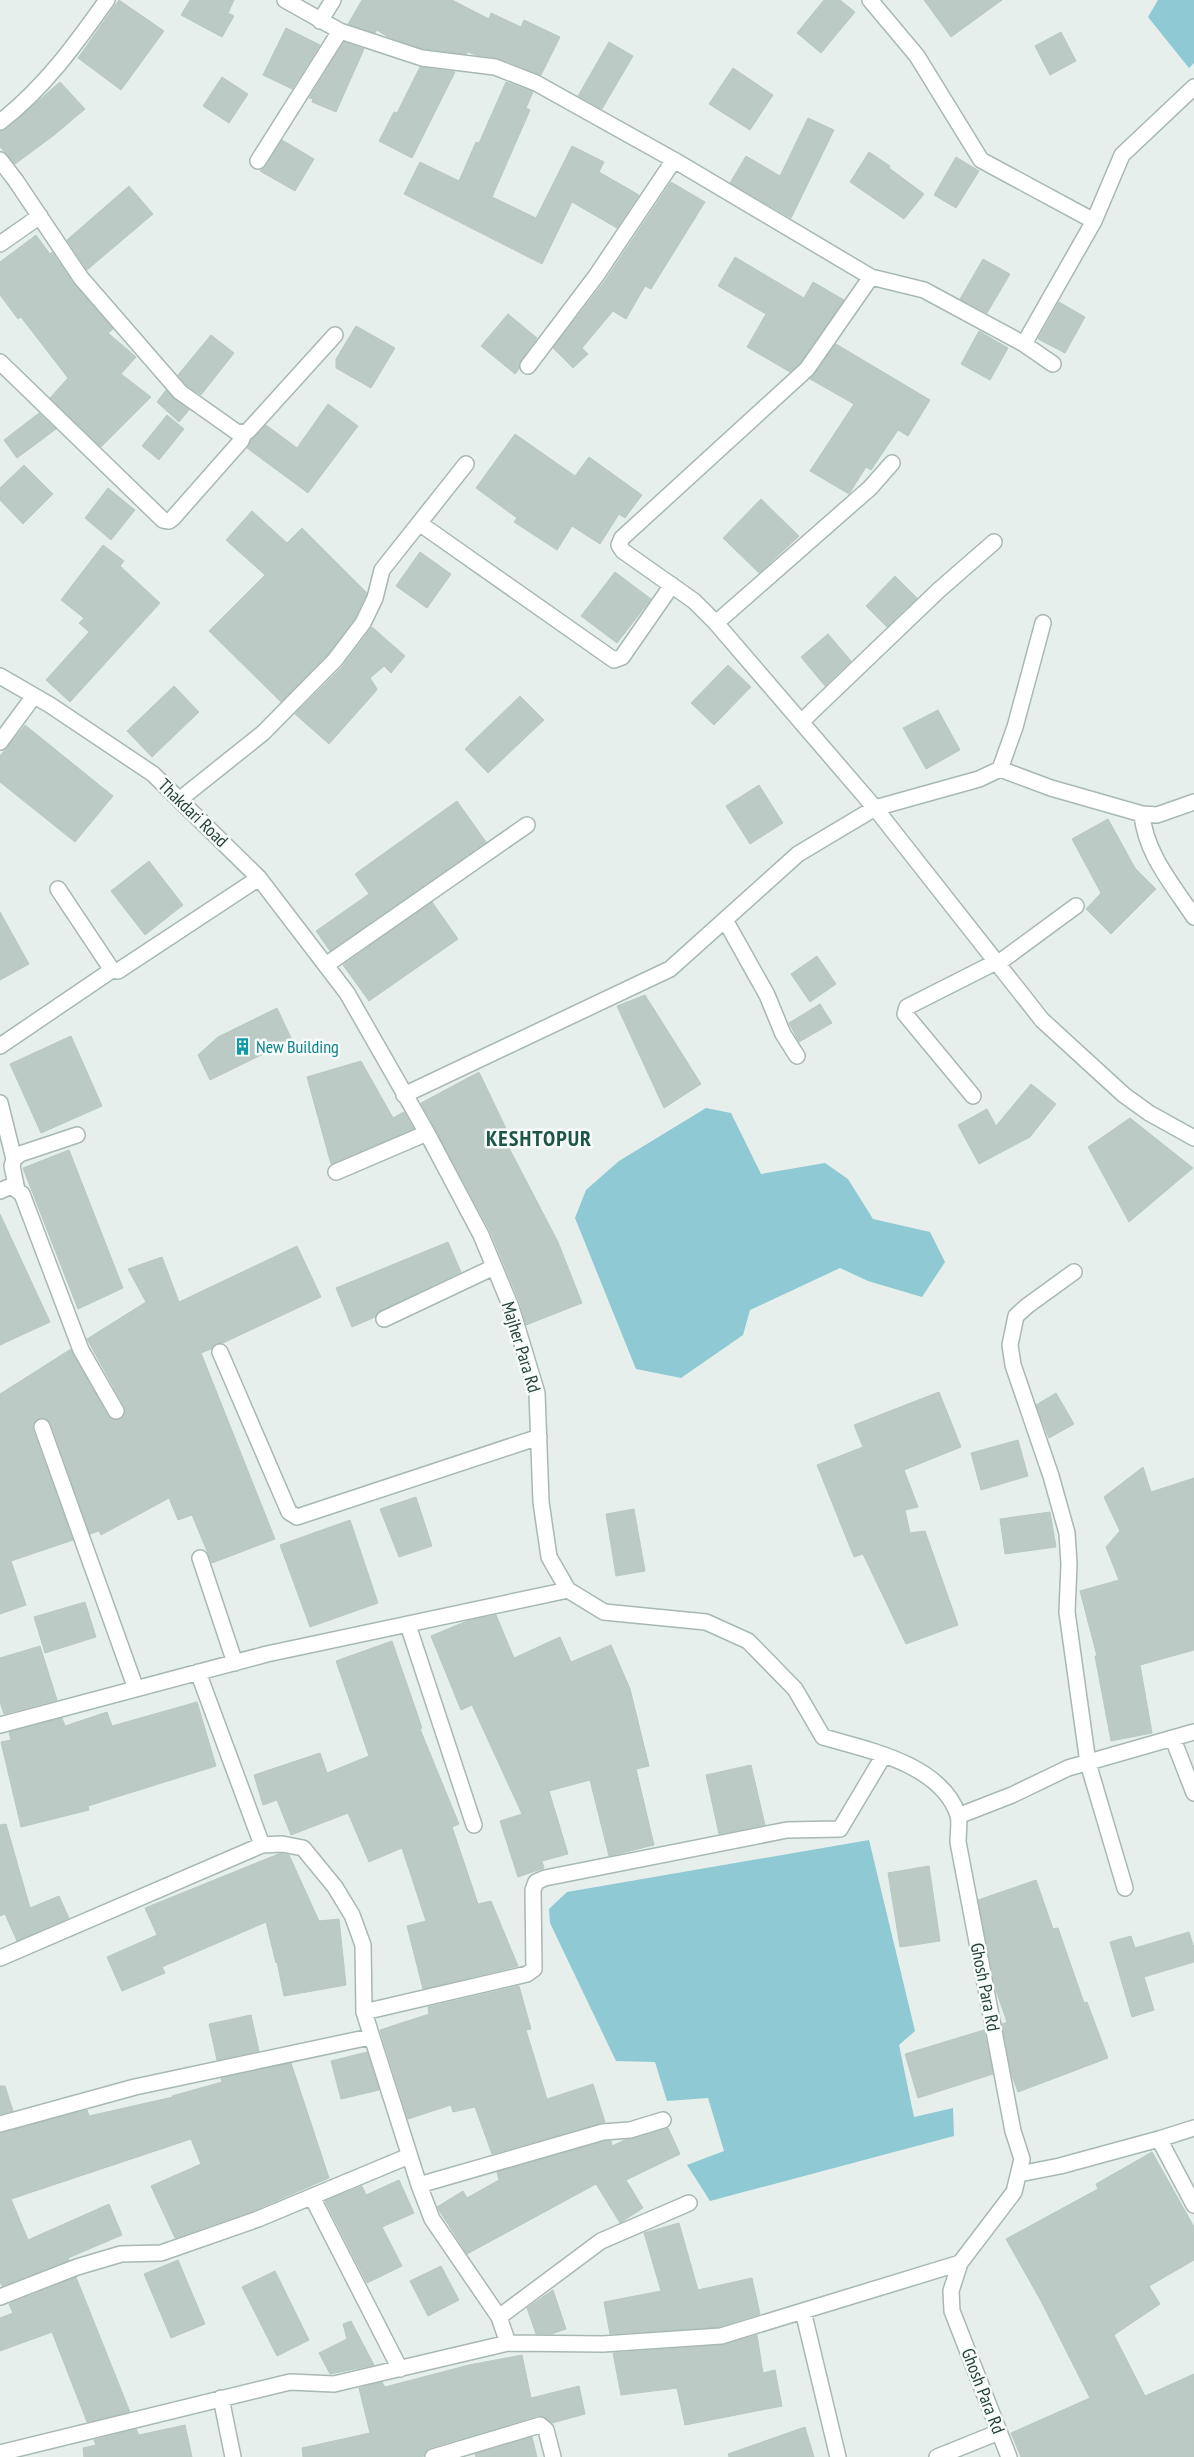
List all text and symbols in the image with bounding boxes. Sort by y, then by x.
street label: Thakdari Road [154,774,233,852]
place label: New Building [256,1035,339,1058]
building icon: New Building [232,1037,252,1057]
district label: KESHTOPUR [486,1124,592,1152]
street label: Majher Para Rd [497,1299,546,1395]
street label: Ghosh Para Rd [966,1941,1005,2033]
street label: Ghosh Para Rd [957,2345,1010,2437]

